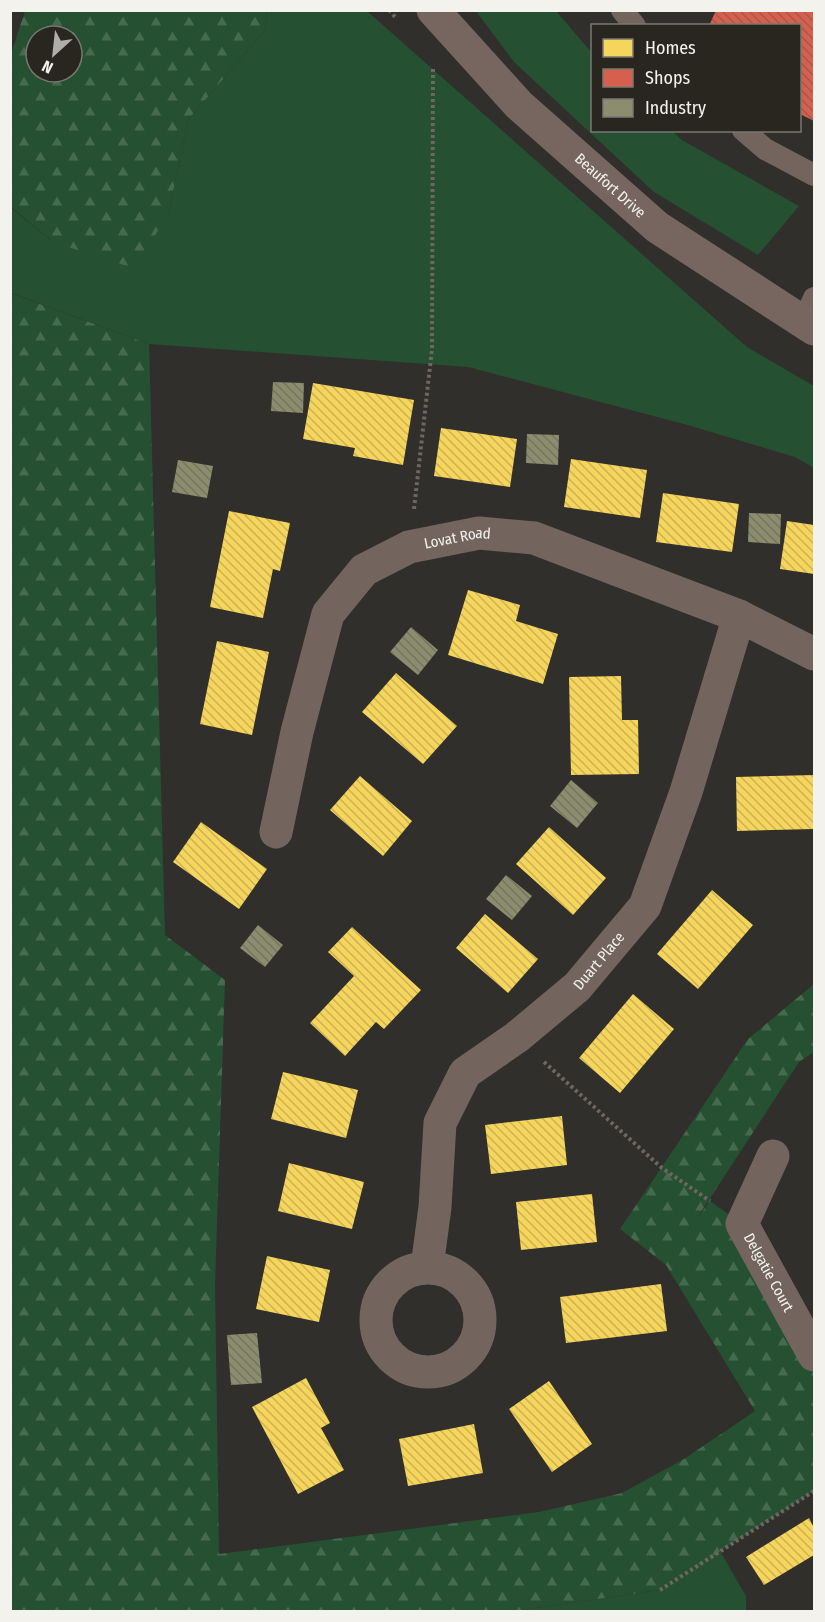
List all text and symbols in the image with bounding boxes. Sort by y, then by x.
north arrow [24,24,84,84]
legend [591,24,801,132]
text: Homes [645,37,696,59]
text: N [39,56,56,78]
text: Shops [645,67,690,89]
text: Industry [645,97,706,119]
street label: Beaufort Drive [571,150,649,222]
street label: Lovat Road [423,524,492,553]
street label: Duart Place [569,928,628,994]
street label: Delgatie Court [740,1230,798,1315]

